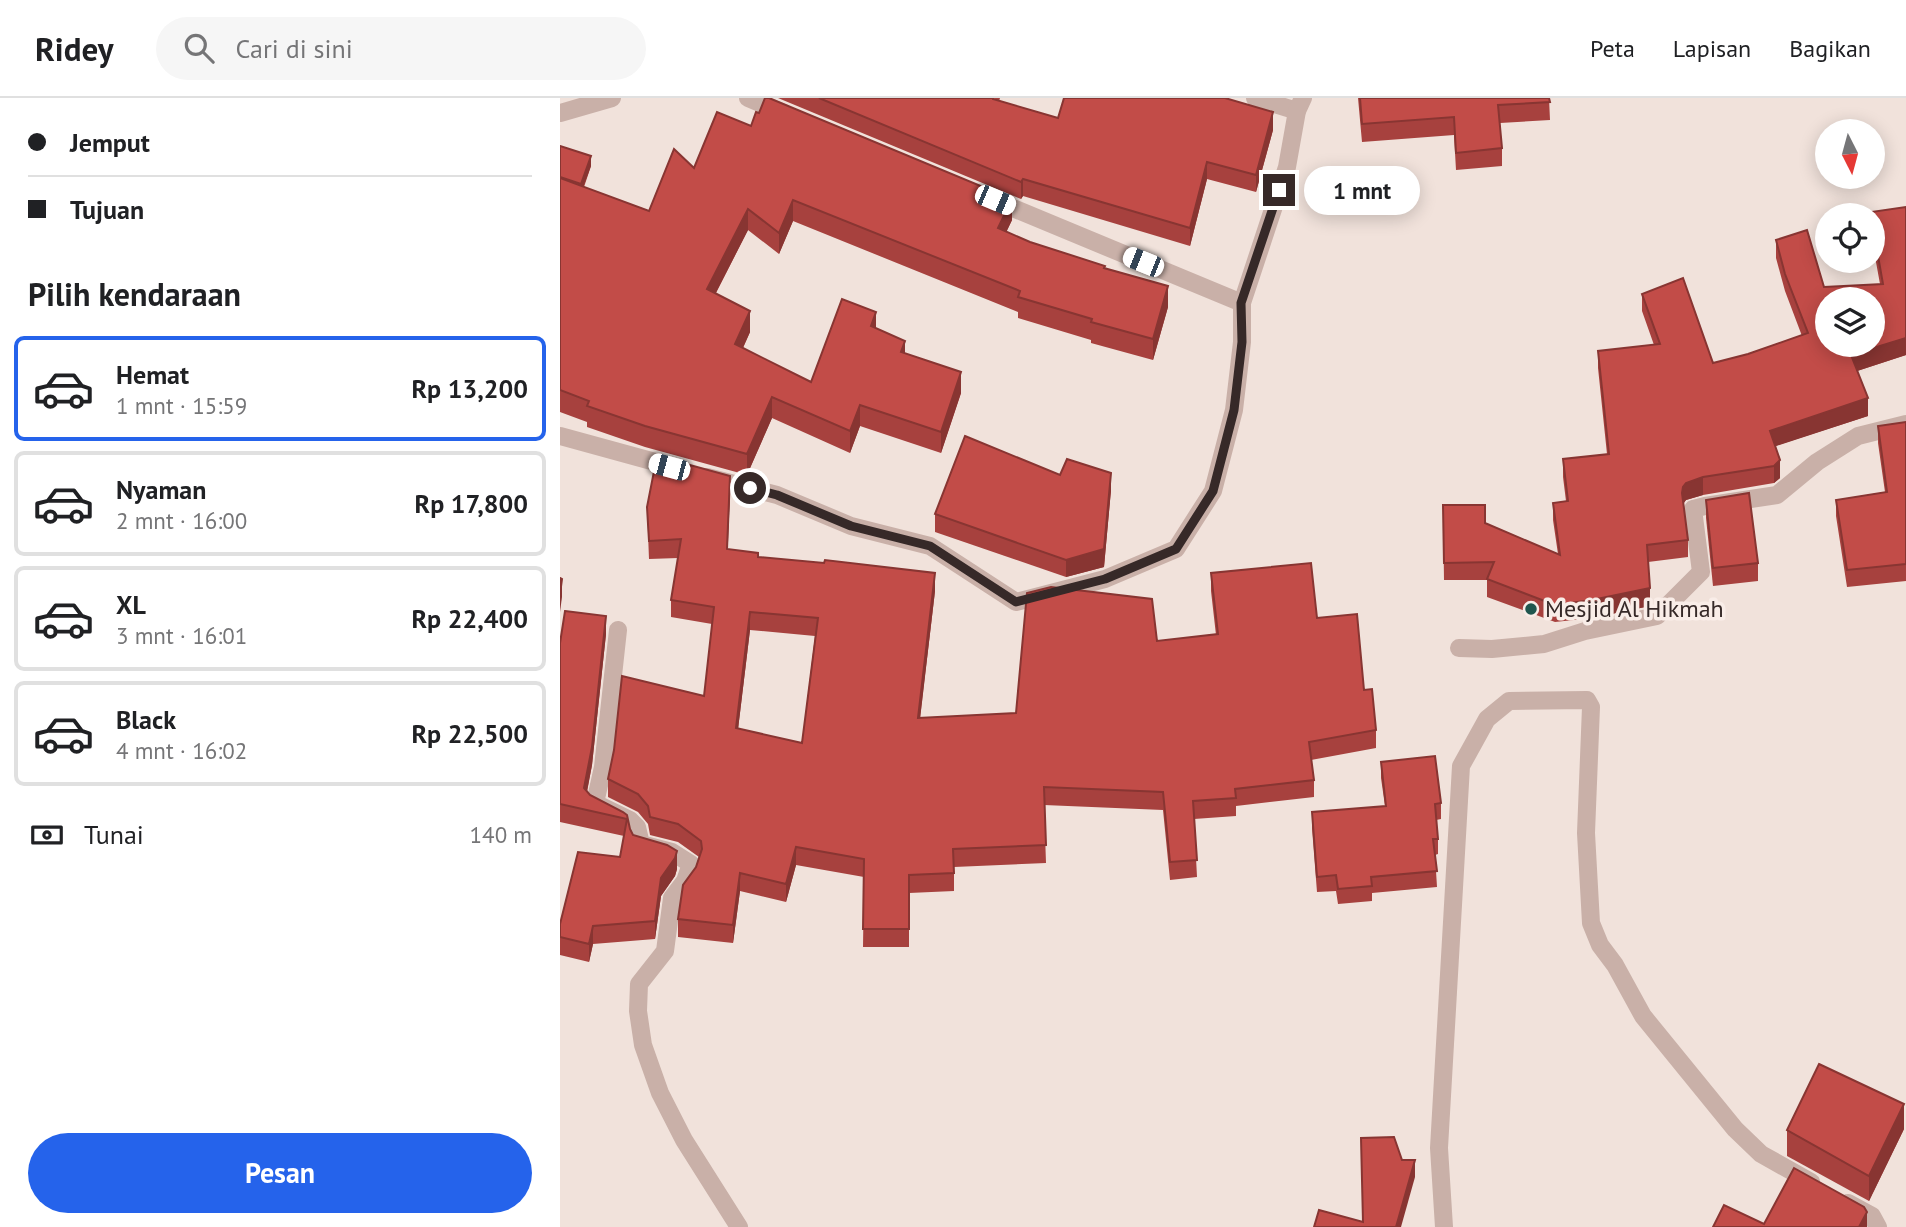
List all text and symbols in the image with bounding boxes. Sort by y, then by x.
search box [156,17,646,80]
text: Ridey [35,27,114,70]
icon: search [180,29,218,67]
text: Cari di sini [236,32,353,65]
text: Peta [1590,33,1635,64]
text: Lapisan [1673,33,1751,64]
text: Bagikan [1789,33,1871,64]
north arrow [1815,119,1885,189]
map controls [1815,119,1885,357]
text: Jemput [70,126,150,159]
callout: 1 mnt [1304,166,1419,214]
route end [1263,174,1295,206]
text: 1 mnt [1333,176,1391,205]
car [972,182,1019,218]
text: Tujuan [70,193,144,226]
button: locate [1815,203,1885,273]
car [1120,244,1167,280]
text: Pilih kendaraan [28,273,241,315]
button: layers [1815,287,1885,357]
icon: car [32,357,95,420]
text: Hemat [116,358,189,391]
text: Rp 13,200 [411,372,528,405]
text: 1 mnt · 15:59 [116,391,247,420]
car [646,451,693,483]
icon: car [32,472,95,535]
route start [734,472,766,504]
text: Nyaman [116,473,206,506]
text: Rp 17,800 [415,487,528,520]
text: 2 mnt · 16:00 [116,506,247,535]
icon: car [32,587,95,650]
text: XL [116,588,146,621]
place label: Mesjid Al Hikmah [1545,593,1724,624]
marker: Mesjid Al Hikmah [1523,601,1539,617]
text: Rp 22,400 [411,602,528,635]
text: 3 mnt · 16:01 [116,621,247,650]
icon: car [32,702,95,765]
text: Black [116,703,176,736]
text: Rp 22,500 [411,717,528,750]
text: 4 mnt · 16:02 [116,736,247,765]
icon: cash [28,816,66,854]
text: Tunai [84,818,144,851]
text: 140 m [470,820,532,849]
button: Pesan [28,1133,532,1213]

